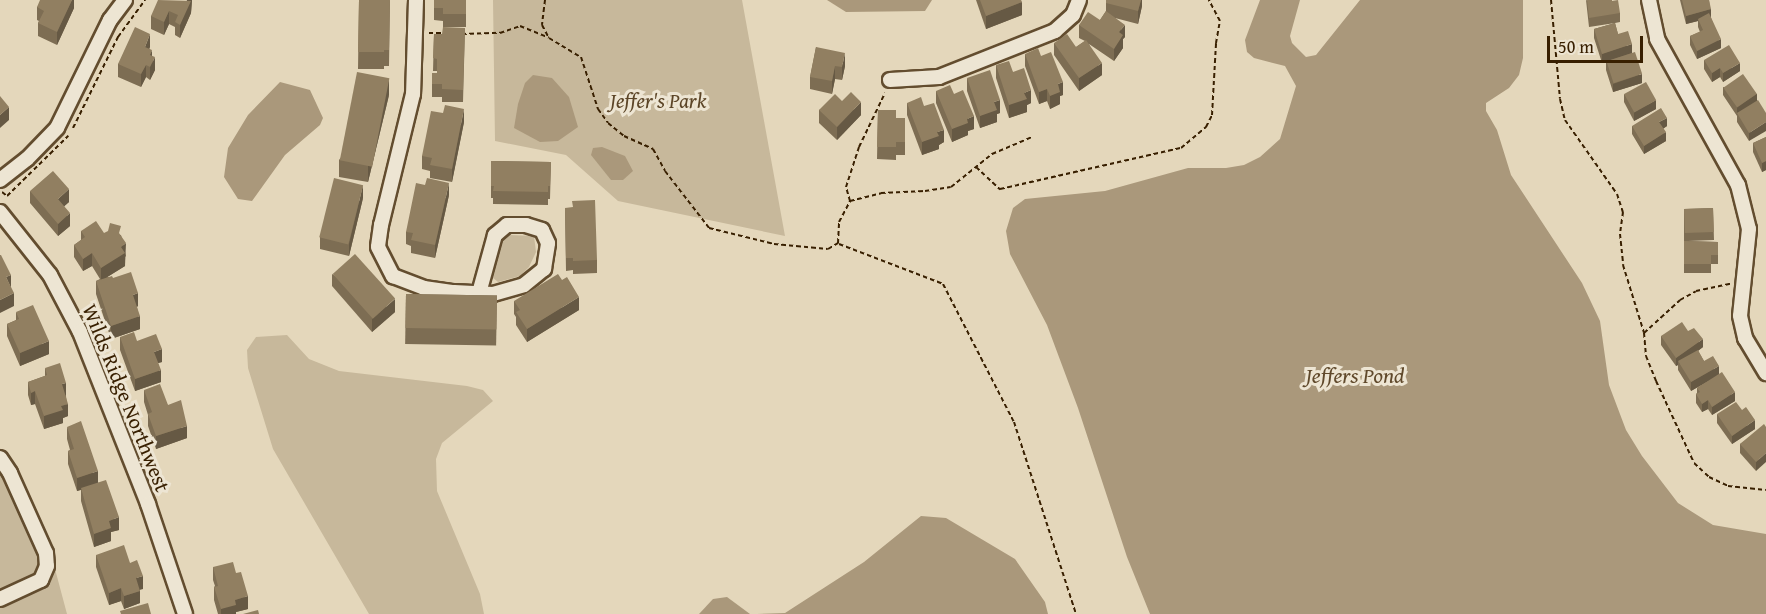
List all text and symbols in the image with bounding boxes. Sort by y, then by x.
scale bar [1550,24,1646,62]
text: 50 m [1558,33,1594,60]
park label: Jeffer's Park [610,88,706,114]
street label: Wilds Ridge Northwest [77,300,175,496]
water label: Jeffers Pond [1305,363,1405,389]

